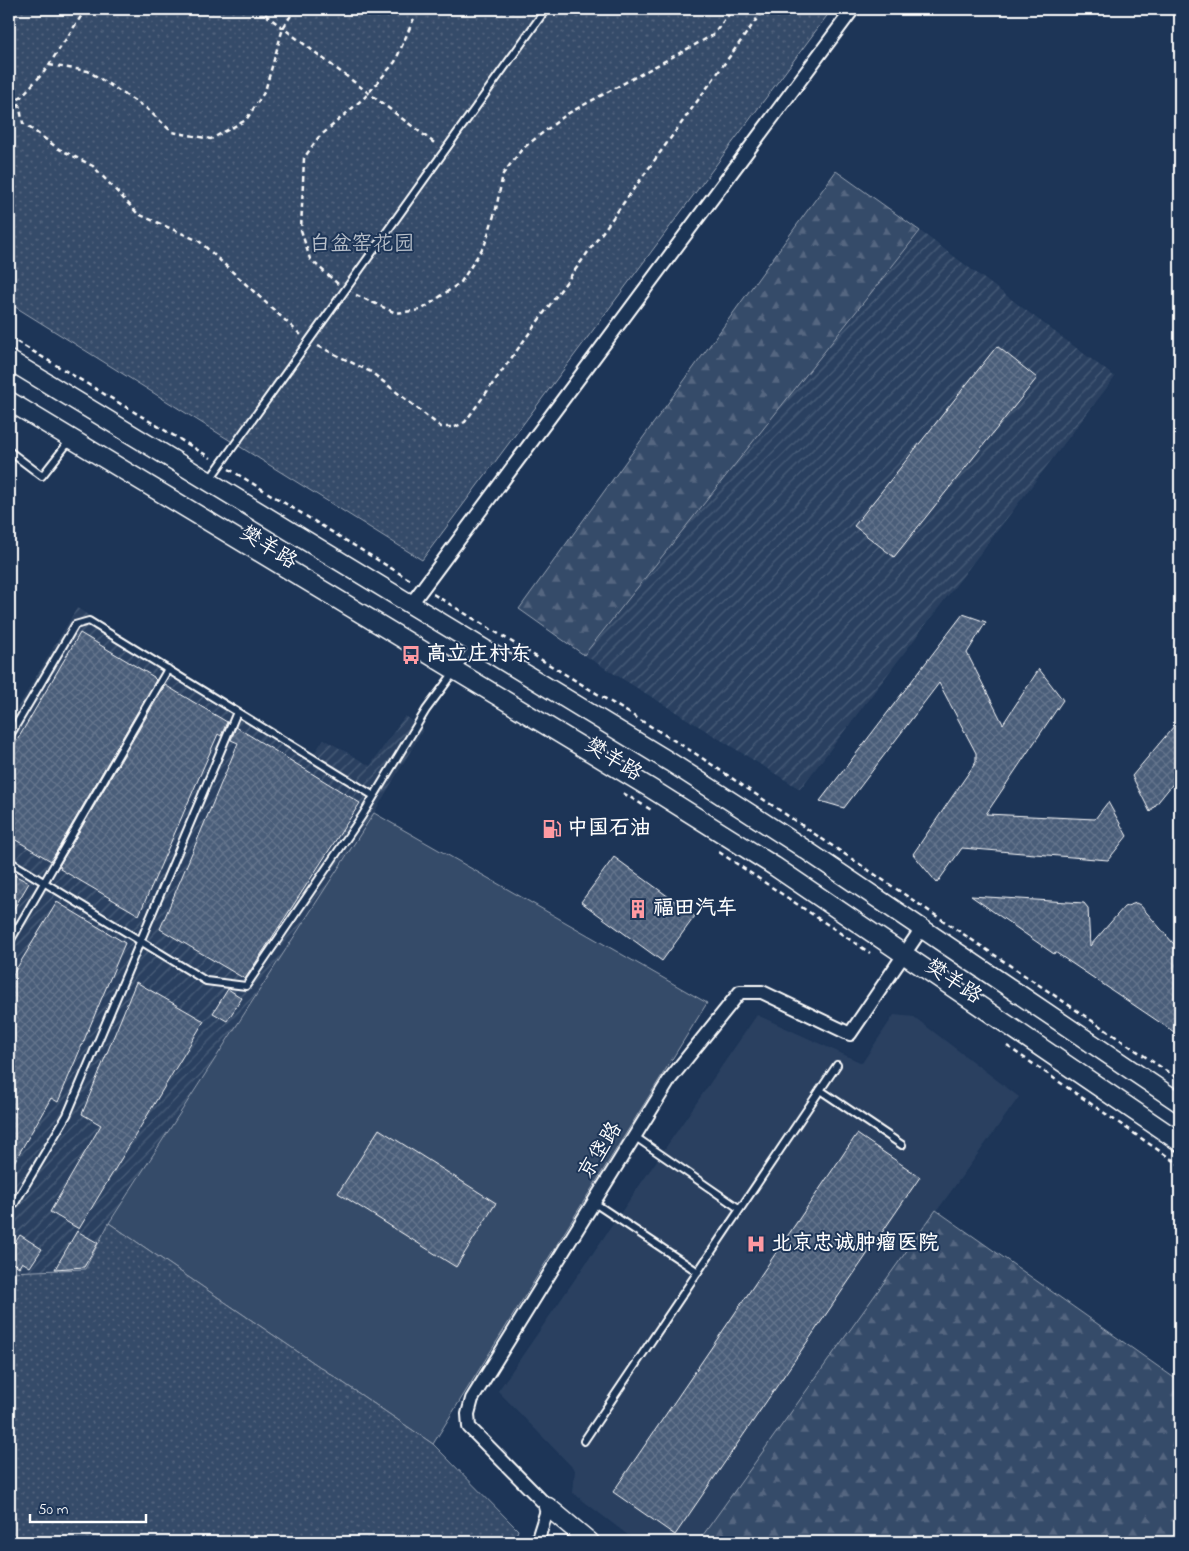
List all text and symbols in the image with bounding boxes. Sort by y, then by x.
park label: 白盆窑花园 [310,230,415,260]
street label: 樊羊路 [233,519,303,577]
place label: 高立庄村东 [426,640,531,670]
bus stop icon: 高立庄村东 [400,644,422,666]
street label: 樊羊路 [578,731,648,789]
place label: 中国石油 [567,814,651,844]
fuel station icon: 中国石油 [541,818,563,840]
place label: 福田汽车 [653,894,737,924]
building icon: 福田汽车 [627,898,649,920]
street label: 樊羊路 [918,952,988,1012]
street label: 京垡路 [572,1116,630,1186]
place label: 北京忠诚肿瘤医院 [771,1229,939,1259]
hospital icon: 北京忠诚肿瘤医院 [745,1233,767,1255]
scale bar [30,1491,146,1523]
text: 50 m [38,1499,69,1521]

